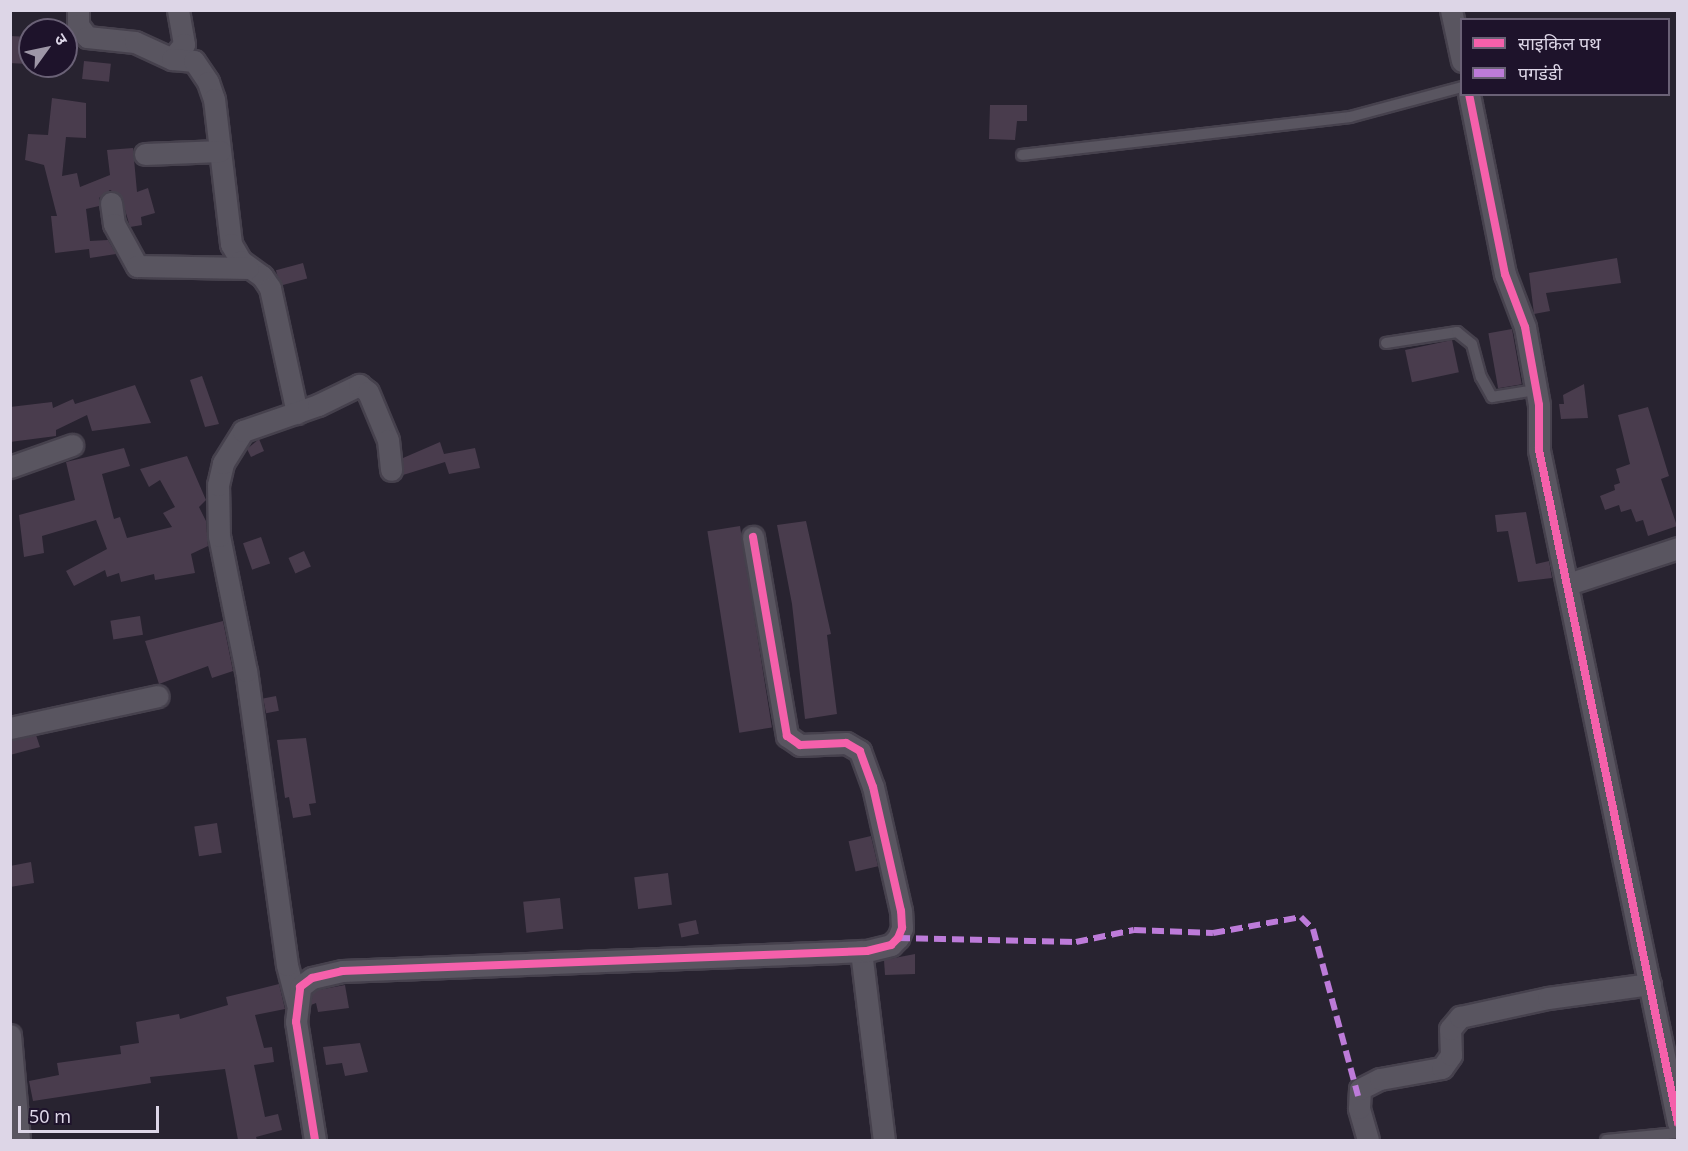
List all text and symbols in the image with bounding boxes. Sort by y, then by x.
north arrow [18,18,78,78]
legend [1460,18,1670,96]
text: उ [50,29,73,49]
text: साइकिल पथ [1518,31,1601,55]
text: पगडंडी [1518,61,1562,85]
scale bar [21,1094,162,1132]
text: 50 m [29,1104,71,1128]

